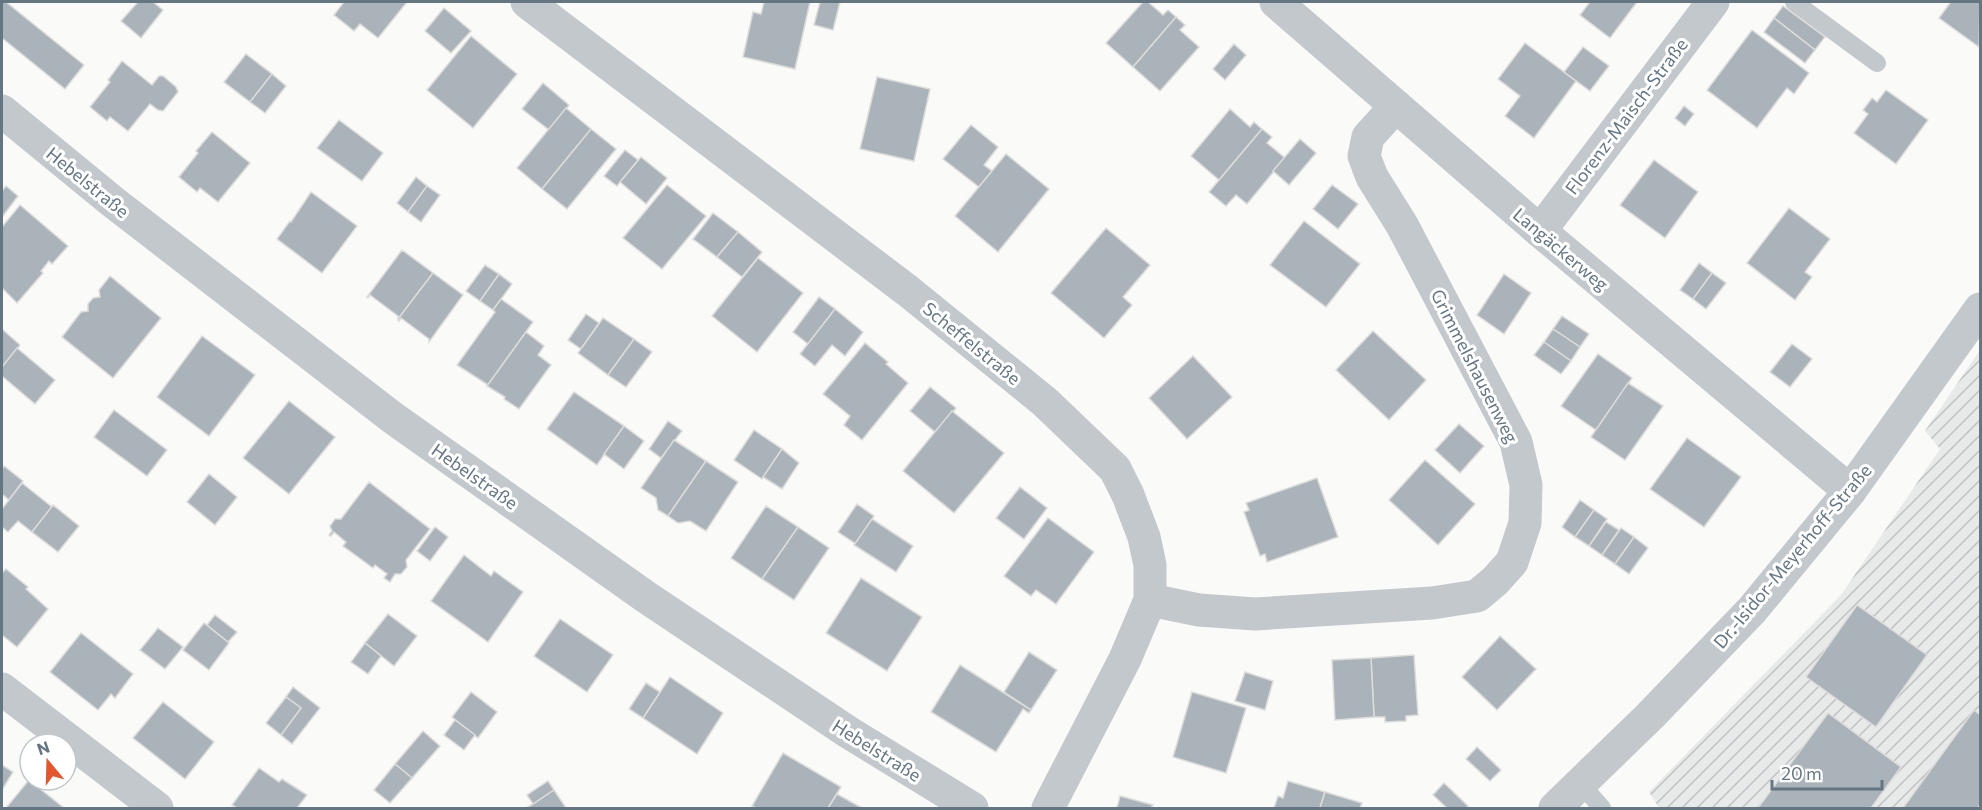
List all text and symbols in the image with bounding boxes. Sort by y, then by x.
street label: Florenz-Maisch-Straße [1560,34,1692,198]
street label: Hebelstraße [42,142,134,222]
street label: Langäckerweg [1509,203,1613,295]
street label: Grimmelshausenweg [1427,285,1523,447]
street label: Scheffelstraße [919,297,1025,389]
street label: Hebelstraße [428,438,522,514]
street label: Dr.-Isidor-Meyerhoff-Straße [1708,459,1876,653]
street label: Hebelstraße [829,714,925,786]
north arrow [18,732,78,792]
text: N [34,736,52,758]
scale bar [1772,753,1882,791]
text: 20 m [1781,762,1822,784]

